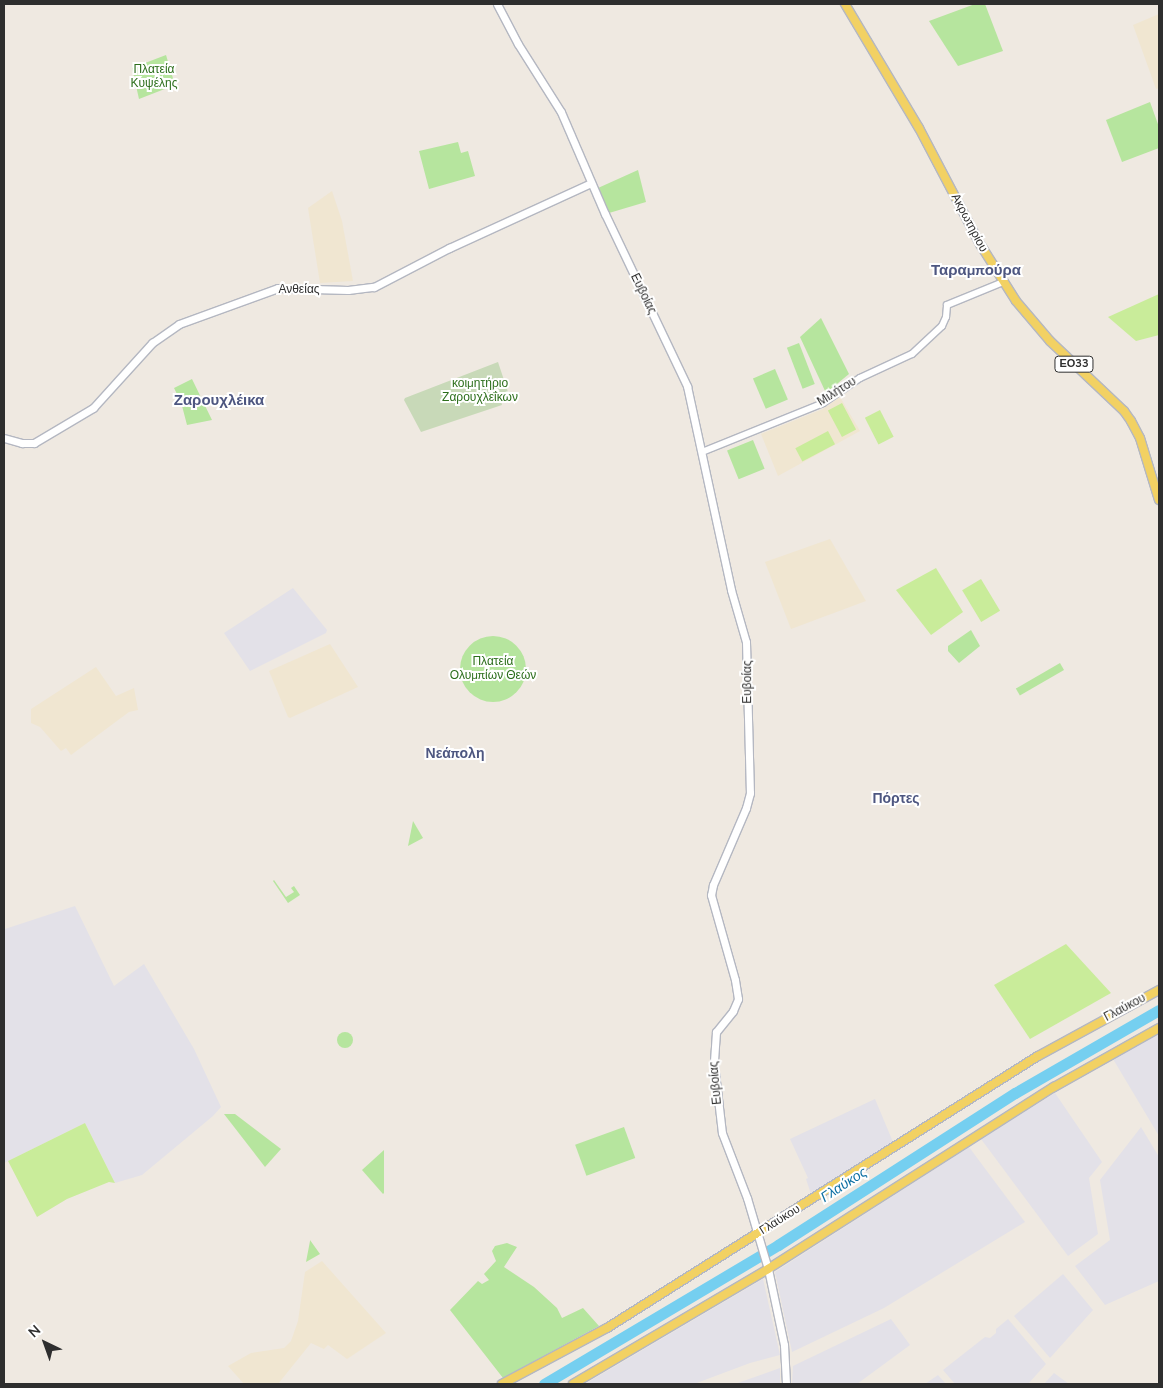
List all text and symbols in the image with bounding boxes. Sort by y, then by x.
park label: Πλατεία Κυψέλης [131,63,177,91]
street label: Ακρωτηρίου [948,191,990,255]
district label: Ταραμπούρα [931,262,1021,280]
street label: Ευβοίας [627,271,659,317]
street label: Ανθείας [278,283,320,297]
road number: ΕΟ33 [1054,356,1094,372]
street label: Μιλήτου [815,374,859,410]
park label: κοιμητήριο Ζαρουχλεΐκων [442,377,518,405]
district label: Ζαρουχλέικα [174,392,264,410]
park label: Πλατεία Ολυμπίων Θεών [450,655,536,683]
street label: Ευβοίας [741,660,755,704]
district label: Νεάπολη [426,746,484,762]
district label: Πόρτες [872,791,920,807]
street label: Γλαύκου [1102,991,1148,1025]
street label: Ευβοίας [707,1061,725,1105]
water label: Γλαύκος [818,1164,870,1206]
street label: Γλαύκου [757,1202,803,1238]
north arrow [20,1318,70,1368]
text: N [24,1321,45,1342]

